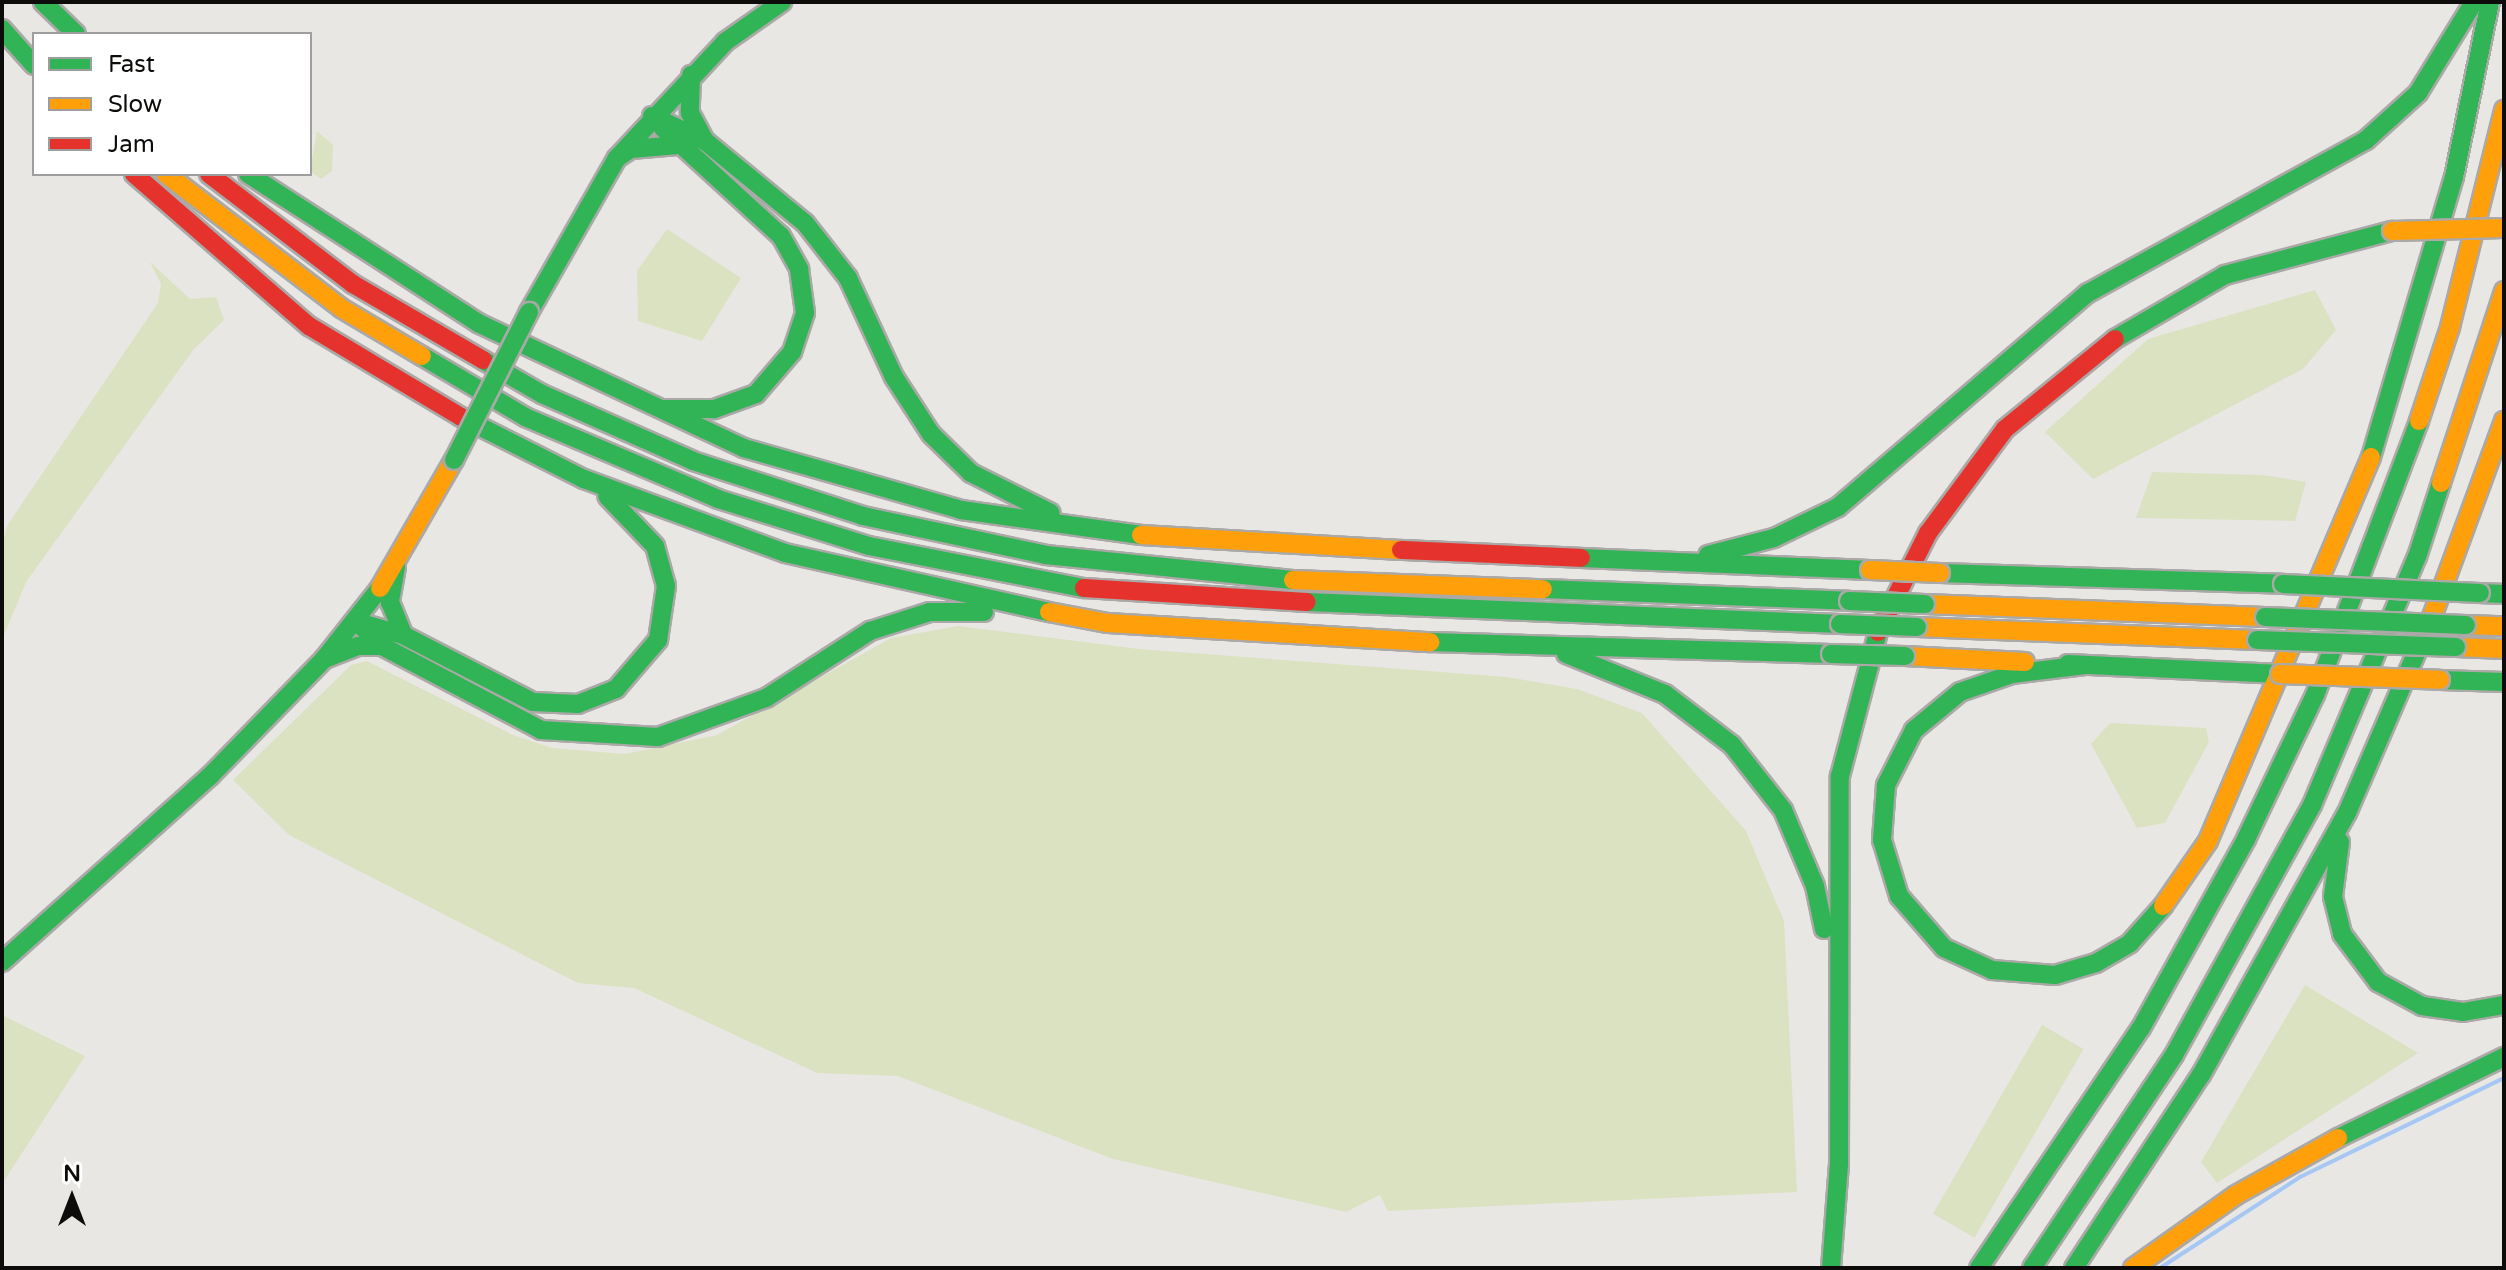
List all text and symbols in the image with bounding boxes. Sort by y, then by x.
legend [32,32,312,176]
text: Fast [108,50,155,79]
text: Slow [108,90,162,119]
text: Jam [108,130,155,159]
north arrow [32,1158,112,1238]
text: N [63,1161,81,1187]

